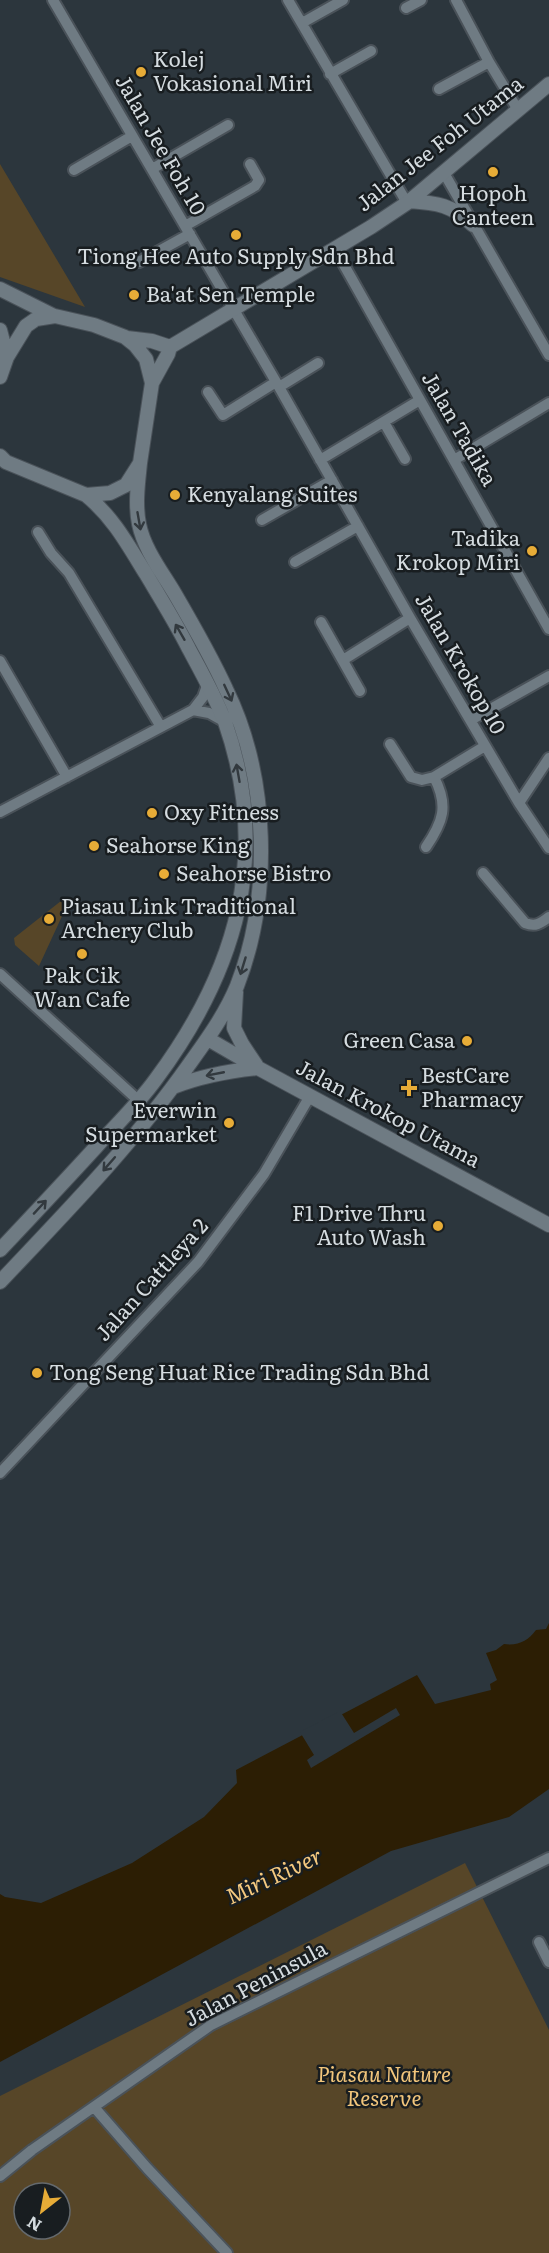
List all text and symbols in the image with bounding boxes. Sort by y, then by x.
place label: Kolej Vokasional Miri [153,42,312,97]
marker: Kolej Vokasional Miri [134,65,148,79]
street label: Jalan Jee Foh Utama [348,66,529,217]
street label: Jalan Jee Foh 10 [109,68,215,220]
marker: Hopoh Canteen [486,165,500,179]
place label: Hopoh Canteen [452,176,534,231]
marker: Tiong Hee Auto Supply Sdn Bhd [229,228,243,242]
place label: Tiong Hee Auto Supply Sdn Bhd [77,239,395,270]
place label: Ba'at Sen Temple [146,277,315,308]
marker: Ba'at Sen Temple [127,288,141,302]
street label: Jalan Tadika [416,365,507,491]
place label: Kenyalang Suites [187,477,357,508]
marker: Kenyalang Suites [168,488,182,502]
one-way arrow [134,511,145,530]
place label: Tadika Krokop Miri [396,521,521,576]
marker: Tadika Krokop Miri [525,544,539,558]
street label: Jalan Krokop 10 [409,586,515,739]
one-way arrow [174,623,185,641]
one-way arrow [223,684,235,702]
one-way arrow [232,764,243,783]
place label: Oxy Fitness [164,795,279,826]
marker: Oxy Fitness [145,806,159,820]
place label: Seahorse King [106,828,250,859]
marker: Seahorse King [87,839,101,853]
place label: Seahorse Bistro [176,856,331,887]
marker: Seahorse Bistro [157,867,171,881]
place label: Piasau Link Traditional Archery Club [61,889,296,944]
marker: Piasau Link Traditional Archery Club [42,912,56,926]
marker: Pak Cik Wan Cafe [75,947,89,961]
one-way arrow [237,956,248,975]
place label: Pak Cik Wan Cafe [34,958,130,1013]
place label: Green Casa [343,1023,456,1054]
marker: Green Casa [460,1034,474,1048]
street label: Jalan Krokop Utama [291,1050,488,1174]
place label: BestCare Pharmacy [421,1058,524,1113]
one-way arrow [205,1069,225,1080]
marker: BestCare Pharmacy [402,1081,416,1095]
place label: Everwin Supermarket [85,1093,218,1148]
marker: Everwin Supermarket [222,1116,236,1130]
one-way arrow [102,1156,116,1171]
place label: F1 Drive Thru Auto Wash [292,1196,426,1251]
one-way arrow [33,1200,47,1215]
street label: Jalan Cattleya 2 [86,1210,214,1347]
marker: F1 Drive Thru Auto Wash [431,1219,445,1233]
place label: Tong Seng Huat Rice Trading Sdn Bhd [49,1355,429,1386]
marker: Tong Seng Huat Rice Trading Sdn Bhd [30,1366,44,1380]
water label: Miri River [220,1838,327,1911]
street label: Jalan Peninsula [178,1931,332,2032]
park label: Piasau Nature Reserve [317,2057,451,2112]
north arrow [12,2181,72,2241]
text: N [22,2211,46,2238]

